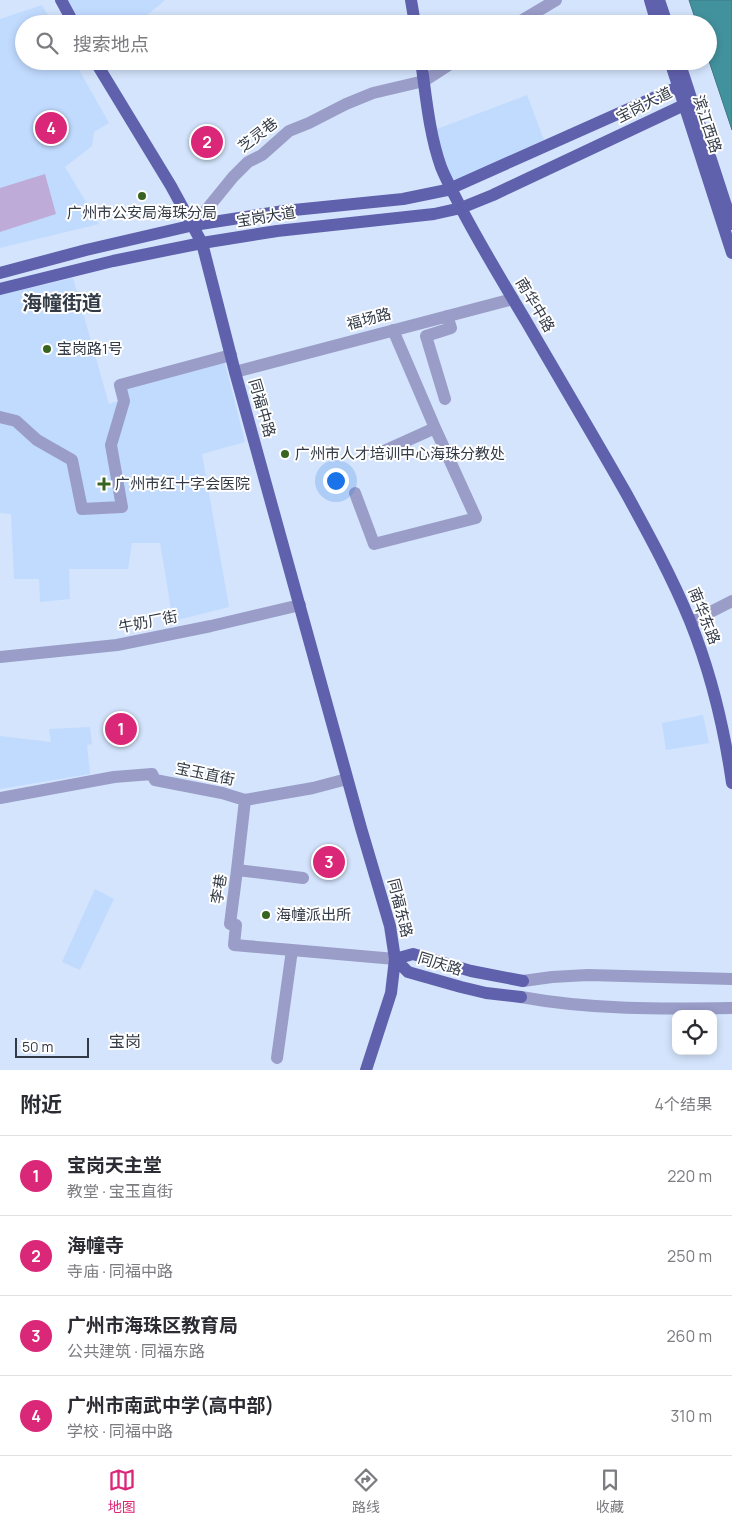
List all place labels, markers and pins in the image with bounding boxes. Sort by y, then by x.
pin: 4 [35,109,67,147]
pin: 2 [191,123,223,161]
marker: 广州市公安局海珠分局 [136,190,148,202]
place label: 广州市公安局海珠分局 [67,202,217,223]
place label: 宝岗路1号 [57,338,123,359]
marker: 宝岗路1号 [41,343,53,355]
place label: 广州市人才培训中心海珠分教处 [295,443,505,464]
marker: 广州市人才培训中心海珠分教处 [279,448,291,460]
place label: 广州市红十字会医院 [115,473,250,494]
marker: 广州市红十字会医院 [97,477,111,491]
pin: 1 [105,710,137,748]
pin: 3 [313,843,345,881]
place label: 海幢派出所 [276,904,351,925]
marker: 海幢派出所 [260,909,272,921]

